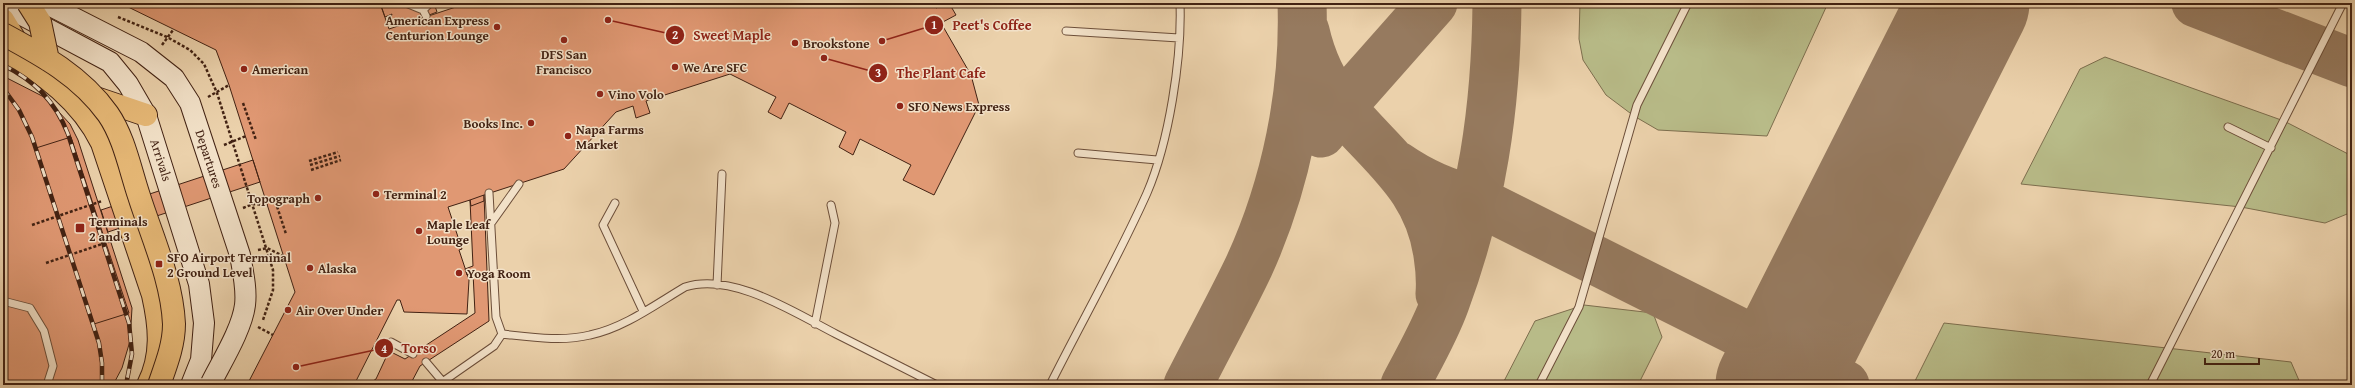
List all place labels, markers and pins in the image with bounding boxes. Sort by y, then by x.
place label: American Express Centurion Lounge [385,11,489,45]
callout: Peet's Coffee [924,12,1039,38]
marker: American Express Centurion Lounge [492,22,502,32]
callout: Sweet Maple [665,22,779,48]
place label: Brookstone [803,34,870,53]
marker: DFS San Francisco [559,35,569,45]
marker: Brookstone [790,38,800,48]
place label: DFS San Francisco [536,45,592,79]
place label: We Are SFC [683,58,747,77]
place label: American [252,60,309,79]
callout: The Plant Cafe [868,60,994,86]
marker: We Are SFC [670,62,680,72]
marker: American [239,64,249,74]
place label: Vino Volo [608,85,664,104]
marker: Vino Volo [595,89,605,99]
place label: SFO News Express [908,97,1010,116]
marker: SFO News Express [895,101,905,111]
place label: Books Inc. [464,114,523,133]
marker: Books Inc. [526,118,536,128]
place label: Napa Farms Market [576,120,644,154]
marker: Napa Farms Market [563,131,573,141]
place label: Terminal 2 [384,185,447,204]
place label: Topograph [247,189,310,208]
marker: Terminal 2 [371,189,381,199]
marker: Topograph [313,193,323,203]
place label: Terminals 2 and 3 [89,212,148,246]
place label: Maple Leaf Lounge [427,215,491,249]
marker: Terminals 2 and 3 [74,222,86,234]
marker: Maple Leaf Lounge [414,226,424,236]
place label: SFO Airport Terminal 2 Ground Level [167,248,291,282]
marker: SFO Airport Terminal 2 Ground Level [154,259,164,269]
place label: Alaska [318,259,357,278]
marker: Alaska [305,263,315,273]
place label: Yoga Room [467,264,531,283]
marker: Yoga Room [454,268,464,278]
place label: Air Over Under [296,301,383,320]
marker: Air Over Under [283,305,293,315]
callout: Torso [374,335,445,361]

